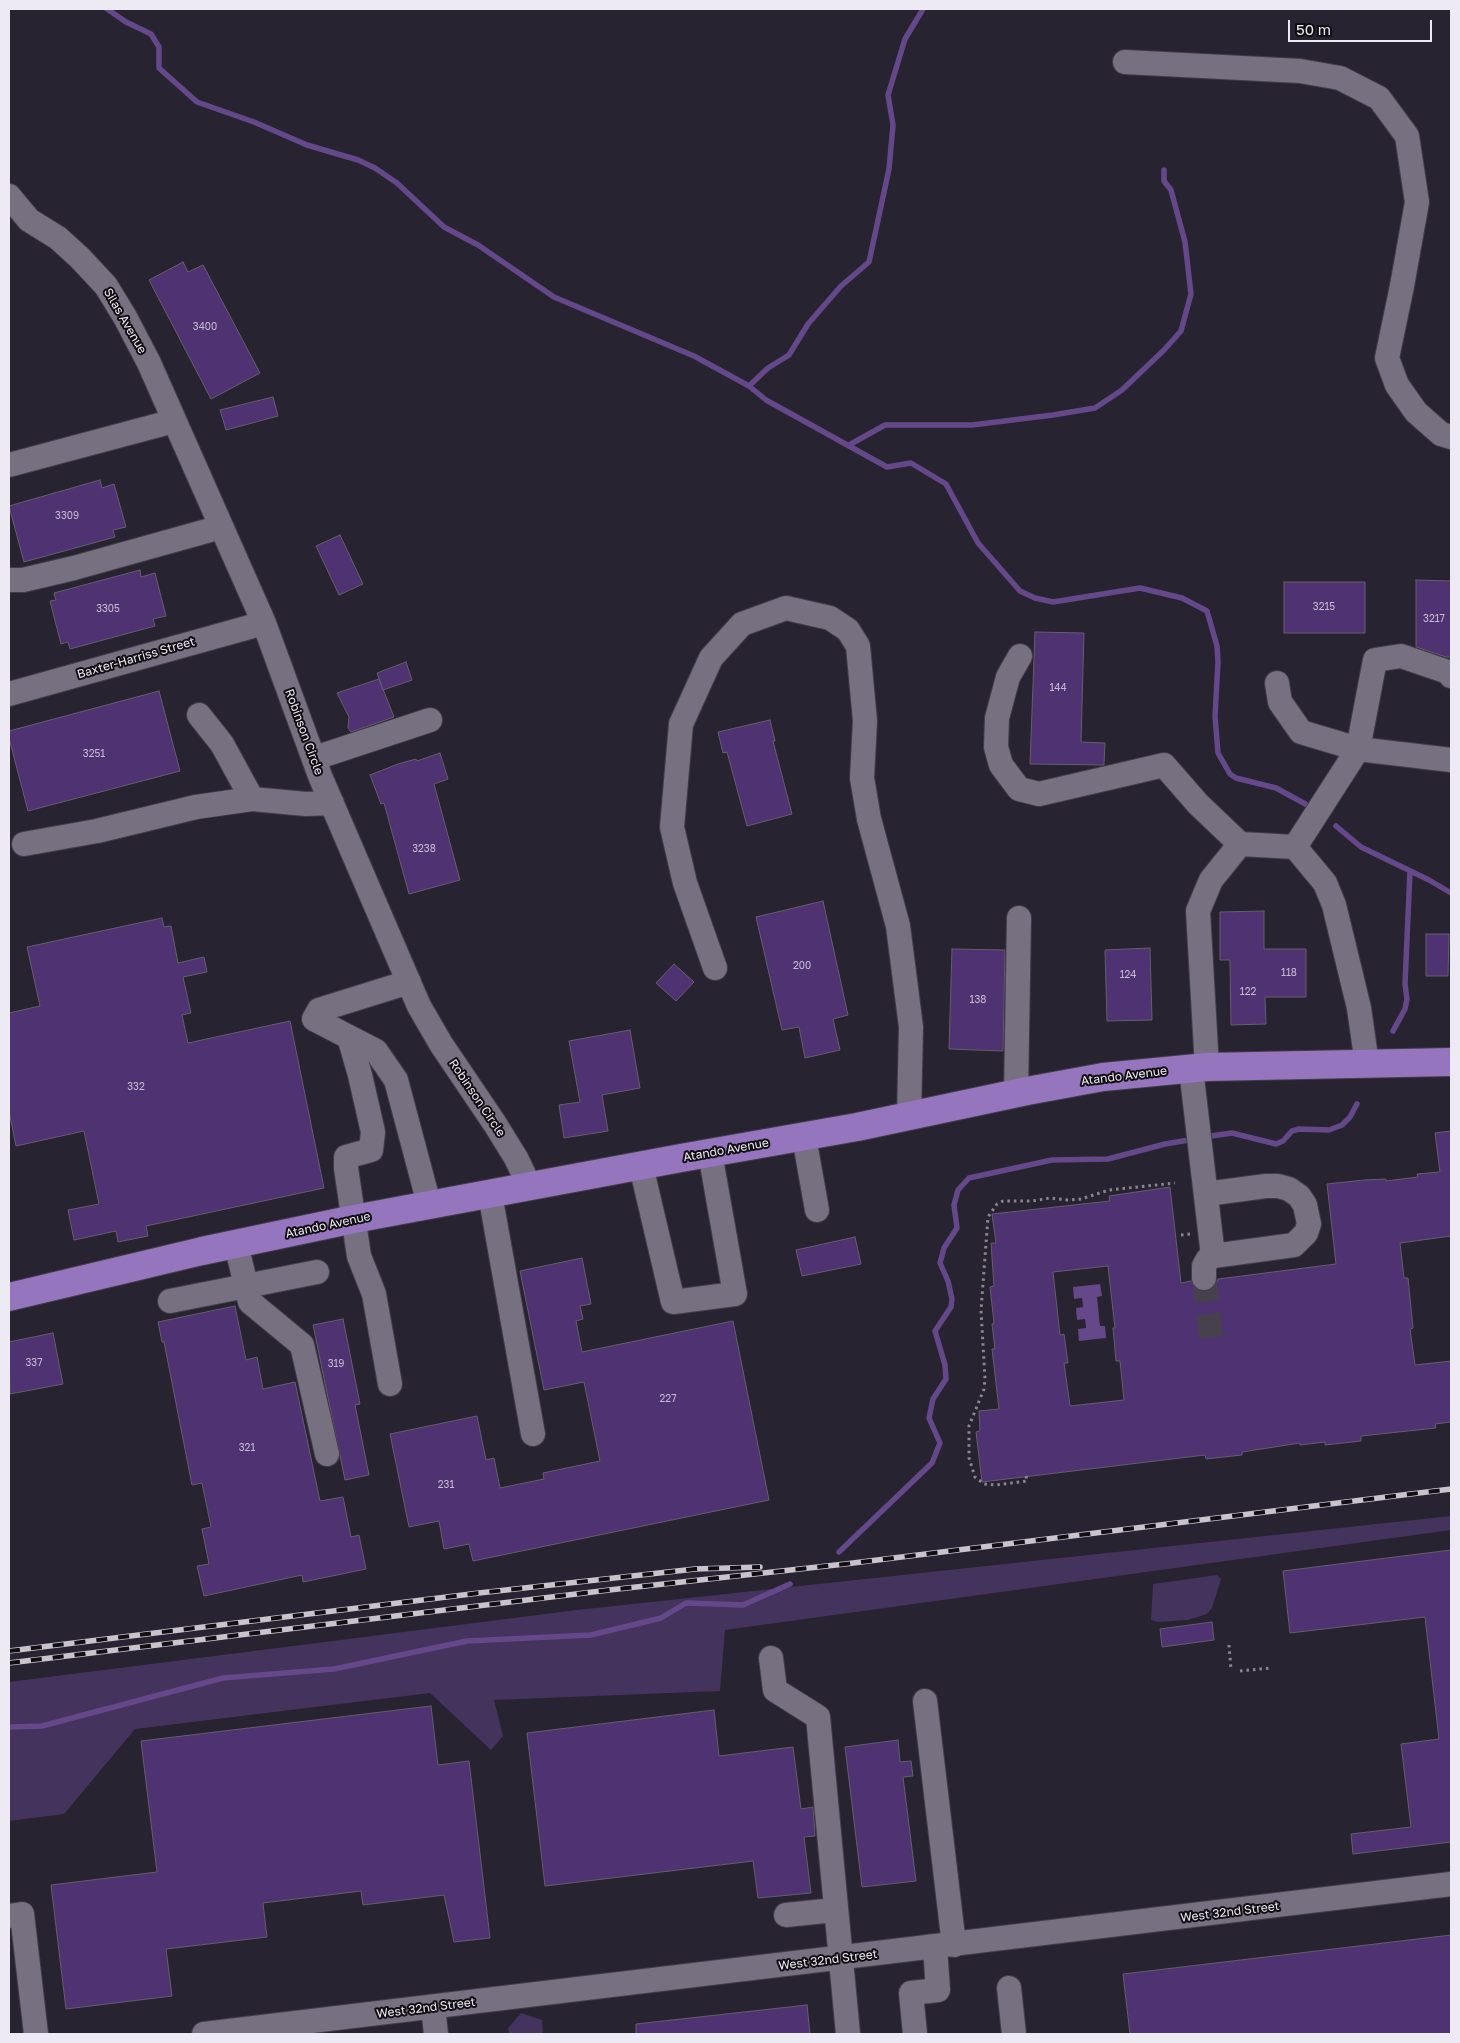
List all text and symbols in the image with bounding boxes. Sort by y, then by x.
scale bar [1290,10,1434,42]
text: 50 m [1296,20,1331,38]
street label: Silas Avenue [100,286,150,356]
house number: 3400 [193,321,217,333]
house number: 3309 [55,510,79,522]
house number: 3215 [1313,601,1335,613]
house number: 3305 [96,603,120,615]
house number: 3217 [1423,613,1445,625]
street label: Baxter-Harriss Street [76,634,196,682]
house number: 144 [1049,682,1067,694]
street label: Robinson Circle [282,687,326,777]
house number: 3251 [83,748,105,760]
house number: 3238 [412,843,436,855]
house number: 200 [793,960,811,972]
house number: 118 [1281,967,1297,979]
house number: 124 [1120,969,1136,981]
house number: 122 [1240,986,1256,998]
house number: 138 [970,994,986,1006]
street label: Robinson Circle [446,1057,508,1139]
street label: Atando Avenue [1080,1064,1168,1088]
house number: 332 [127,1081,145,1093]
street label: Atando Avenue [682,1135,770,1165]
street label: Atando Avenue [284,1209,372,1241]
house number: 337 [26,1357,42,1369]
house number: 319 [328,1358,344,1370]
house number: 227 [660,1393,676,1405]
house number: 321 [239,1442,255,1454]
house number: 231 [438,1479,454,1491]
street label: West 32nd Street [1180,1899,1280,1925]
street label: West 32nd Street [778,1947,878,1973]
street label: West 32nd Street [376,1995,476,2021]

